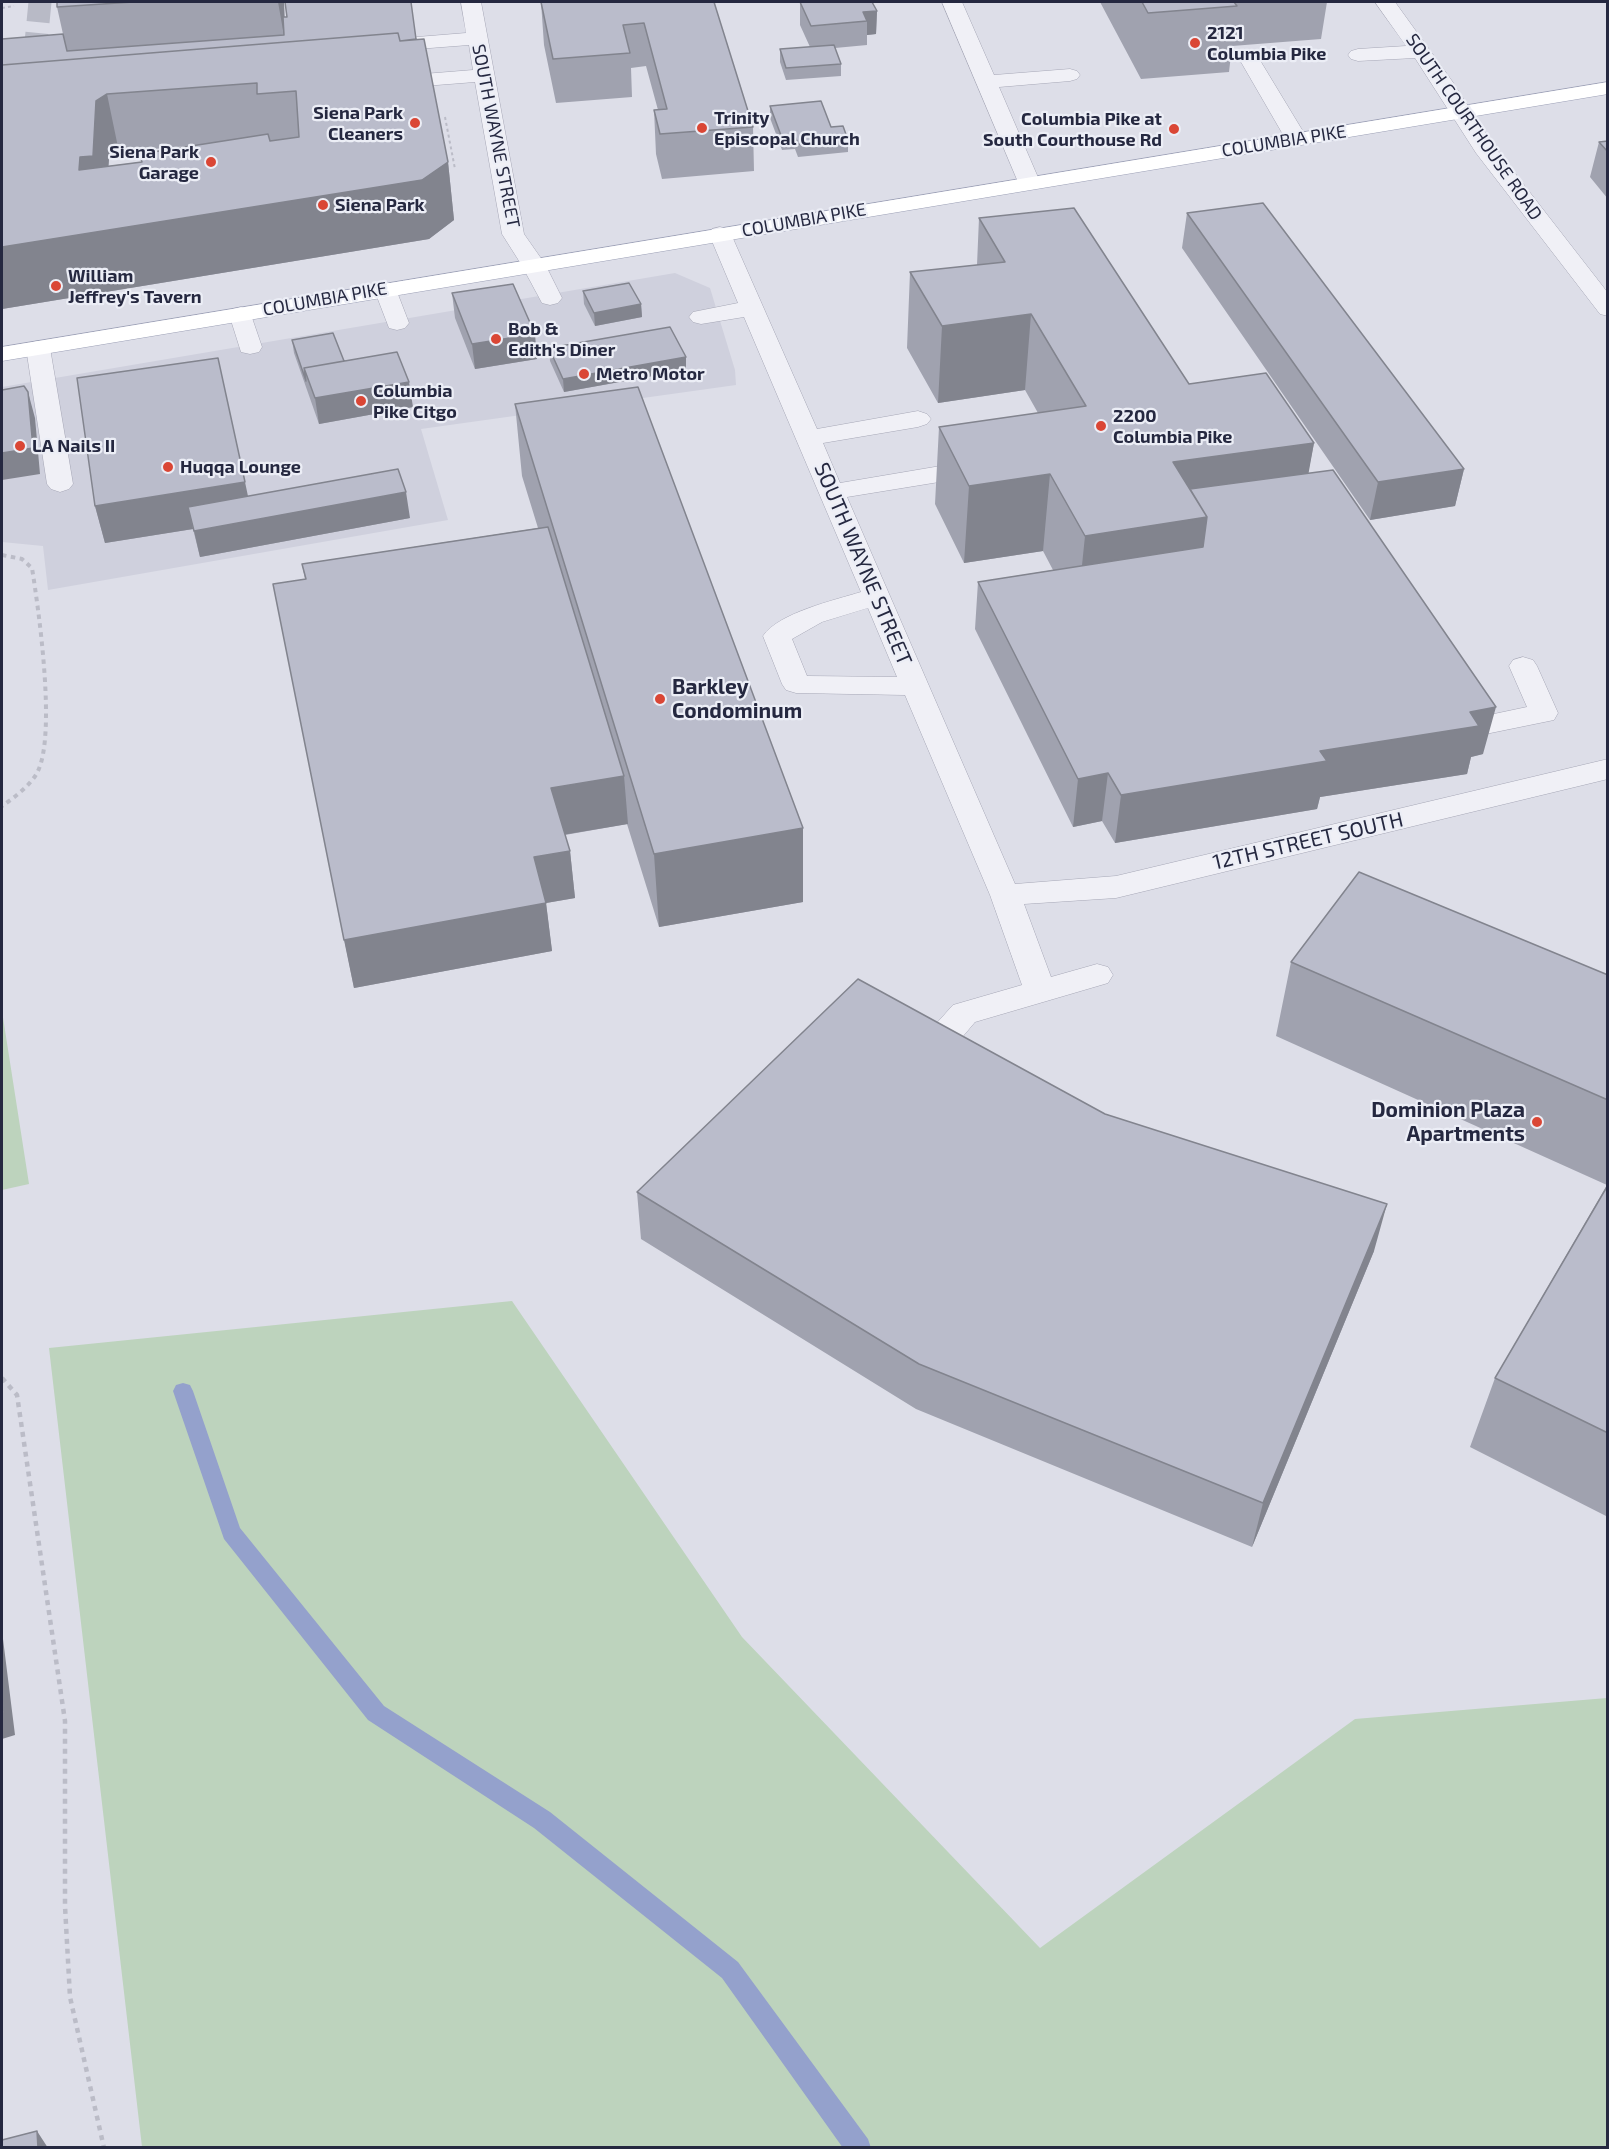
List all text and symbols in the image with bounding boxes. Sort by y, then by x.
place label: 2121 Columbia Pike [1207,22,1326,64]
street label: SOUTH COURTHOUSE ROAD [1401,30,1547,224]
marker: 2121 Columbia Pike [1188,36,1202,50]
street label: SOUTH WAYNE STREET [468,42,524,230]
place label: Siena Park Cleaners [313,102,403,144]
place label: Trinity Episcopal Church [714,107,860,150]
place label: Columbia Pike at South Courthouse Rd [983,108,1162,150]
marker: Siena Park Cleaners [408,116,422,130]
street label: COLUMBIA PIKE [1220,120,1348,162]
marker: Trinity Episcopal Church [695,121,709,135]
marker: Columbia Pike at South Courthouse Rd [1167,122,1181,136]
place label: Siena Park Garage [109,141,199,184]
marker: Siena Park Garage [204,155,218,169]
place label: Siena Park [335,194,425,216]
marker: Siena Park [316,198,330,212]
street label: COLUMBIA PIKE [740,198,868,242]
place label: William Jeffrey's Tavern [68,265,202,308]
street label: COLUMBIA PIKE [261,277,389,321]
marker: William Jeffrey's Tavern [49,279,63,293]
place label: Bob & Edith's Diner [508,318,615,360]
marker: Bob & Edith's Diner [489,332,503,346]
place label: Metro Motor [596,363,705,385]
marker: Metro Motor [577,367,591,381]
place label: Columbia Pike Citgo [373,380,457,422]
marker: Columbia Pike Citgo [354,394,368,408]
place label: 2200 Columbia Pike [1113,405,1232,448]
marker: 2200 Columbia Pike [1094,419,1108,433]
place label: LA Nails II [32,435,115,457]
marker: LA Nails II [13,439,27,453]
place label: Huqqa Lounge [180,456,301,478]
street label: SOUTH WAYNE STREET [809,459,917,669]
marker: Huqqa Lounge [161,460,175,474]
place label: Barkley Condominum [672,674,802,724]
marker: Barkley Condominum [653,692,667,706]
street label: 12TH STREET SOUTH [1210,807,1406,875]
place label: Dominion Plaza Apartments [1371,1097,1525,1147]
marker: Dominion Plaza Apartments [1530,1115,1544,1129]

